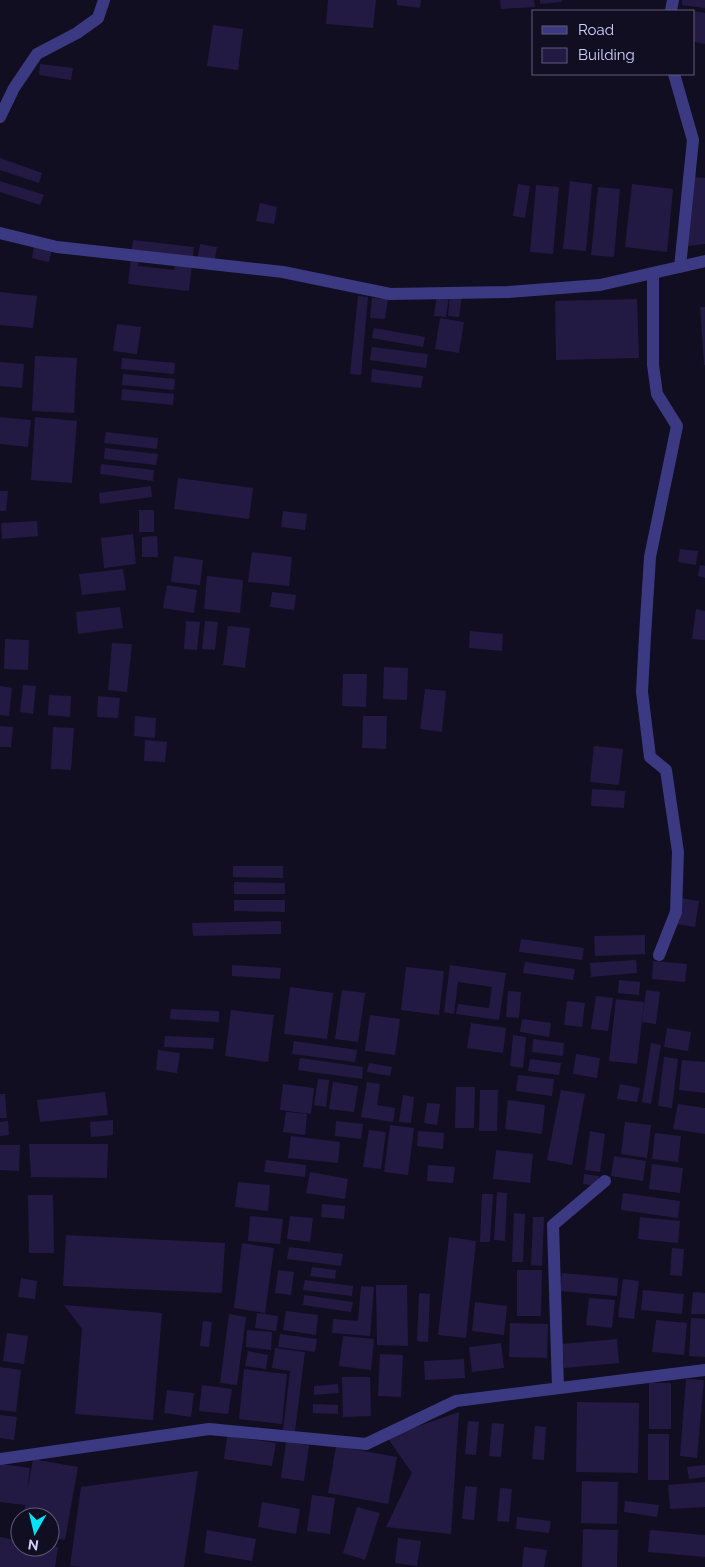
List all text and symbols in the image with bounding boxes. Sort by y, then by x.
legend [532,10,695,75]
text: Road [578,21,614,39]
text: Building [578,46,635,64]
north arrow [10,1507,60,1557]
text: N [27,1536,40,1554]

